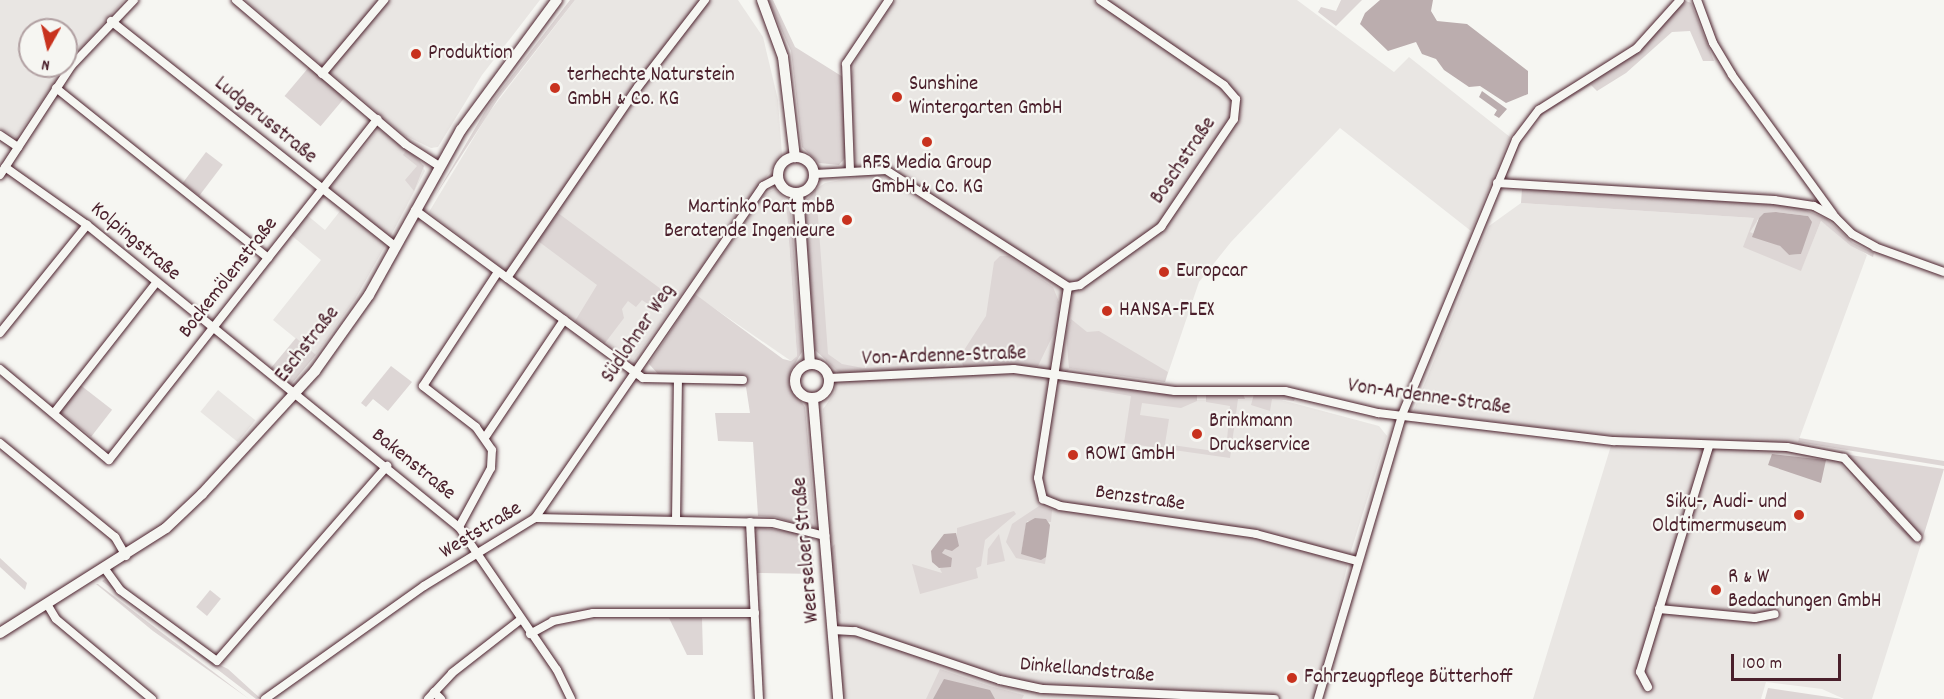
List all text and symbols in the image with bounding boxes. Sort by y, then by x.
north arrow [18,18,78,78]
place label: Produktion [428,41,513,67]
marker: Produktion [409,47,423,61]
text: N [40,52,51,76]
place label: terhechte Naturstein GmbH & Co. KG [567,63,735,113]
street label: Ludgerusstraße [208,72,322,170]
place label: Sunshine Wintergarten GmbH [909,72,1063,122]
marker: terhechte Naturstein GmbH & Co. KG [548,81,562,95]
marker: Sunshine Wintergarten GmbH [890,90,904,104]
street label: Boschstraße [1146,113,1222,209]
marker: RFS Media Group GmbH & Co. KG [920,135,934,149]
place label: RFS Media Group GmbH & Co. KG [862,151,992,201]
place label: Martinko Part mbB Beratende Ingenieure [664,195,835,245]
street label: Kolpingstraße [85,197,185,287]
street label: Bockemölenstraße [174,212,284,344]
marker: Martinko Part mbB Beratende Ingenieure [840,213,854,227]
place label: Europcar [1176,259,1247,285]
marker: Europcar [1157,265,1171,279]
street label: Südlohner Weg [597,280,681,388]
place label: HANSA-FLEX [1119,298,1214,324]
street label: Eschstraße [270,302,346,388]
marker: HANSA-FLEX [1100,304,1114,318]
street label: Von-Ardenne-Straße [861,342,1027,372]
street label: Von-Ardenne-Straße [1346,374,1512,422]
place label: Brinkmann Druckservice [1209,409,1310,459]
street label: Bakenstraße [366,423,460,507]
marker: Brinkmann Druckservice [1190,427,1204,441]
place label: ROWI GmbH [1085,442,1176,468]
marker: ROWI GmbH [1066,448,1080,462]
street label: Weerseloer Straße [788,476,826,624]
street label: Benzstraße [1094,480,1186,518]
place label: Siku-, Audi- und Oldtimermuseum [1652,490,1787,540]
street label: Weststraße [435,497,527,565]
marker: Siku-, Audi- und Oldtimermuseum [1792,508,1806,522]
place label: R & W Bedachungen GmbH [1728,565,1882,615]
marker: R & W Bedachungen GmbH [1709,583,1723,597]
scale bar [1734,642,1844,680]
text: 100 m [1742,652,1782,677]
street label: Dinkellandstraße [1019,653,1155,689]
place label: Fahrzeugpflege Bütterhoff [1304,665,1513,691]
marker: Fahrzeugpflege Bütterhoff [1285,671,1299,685]

